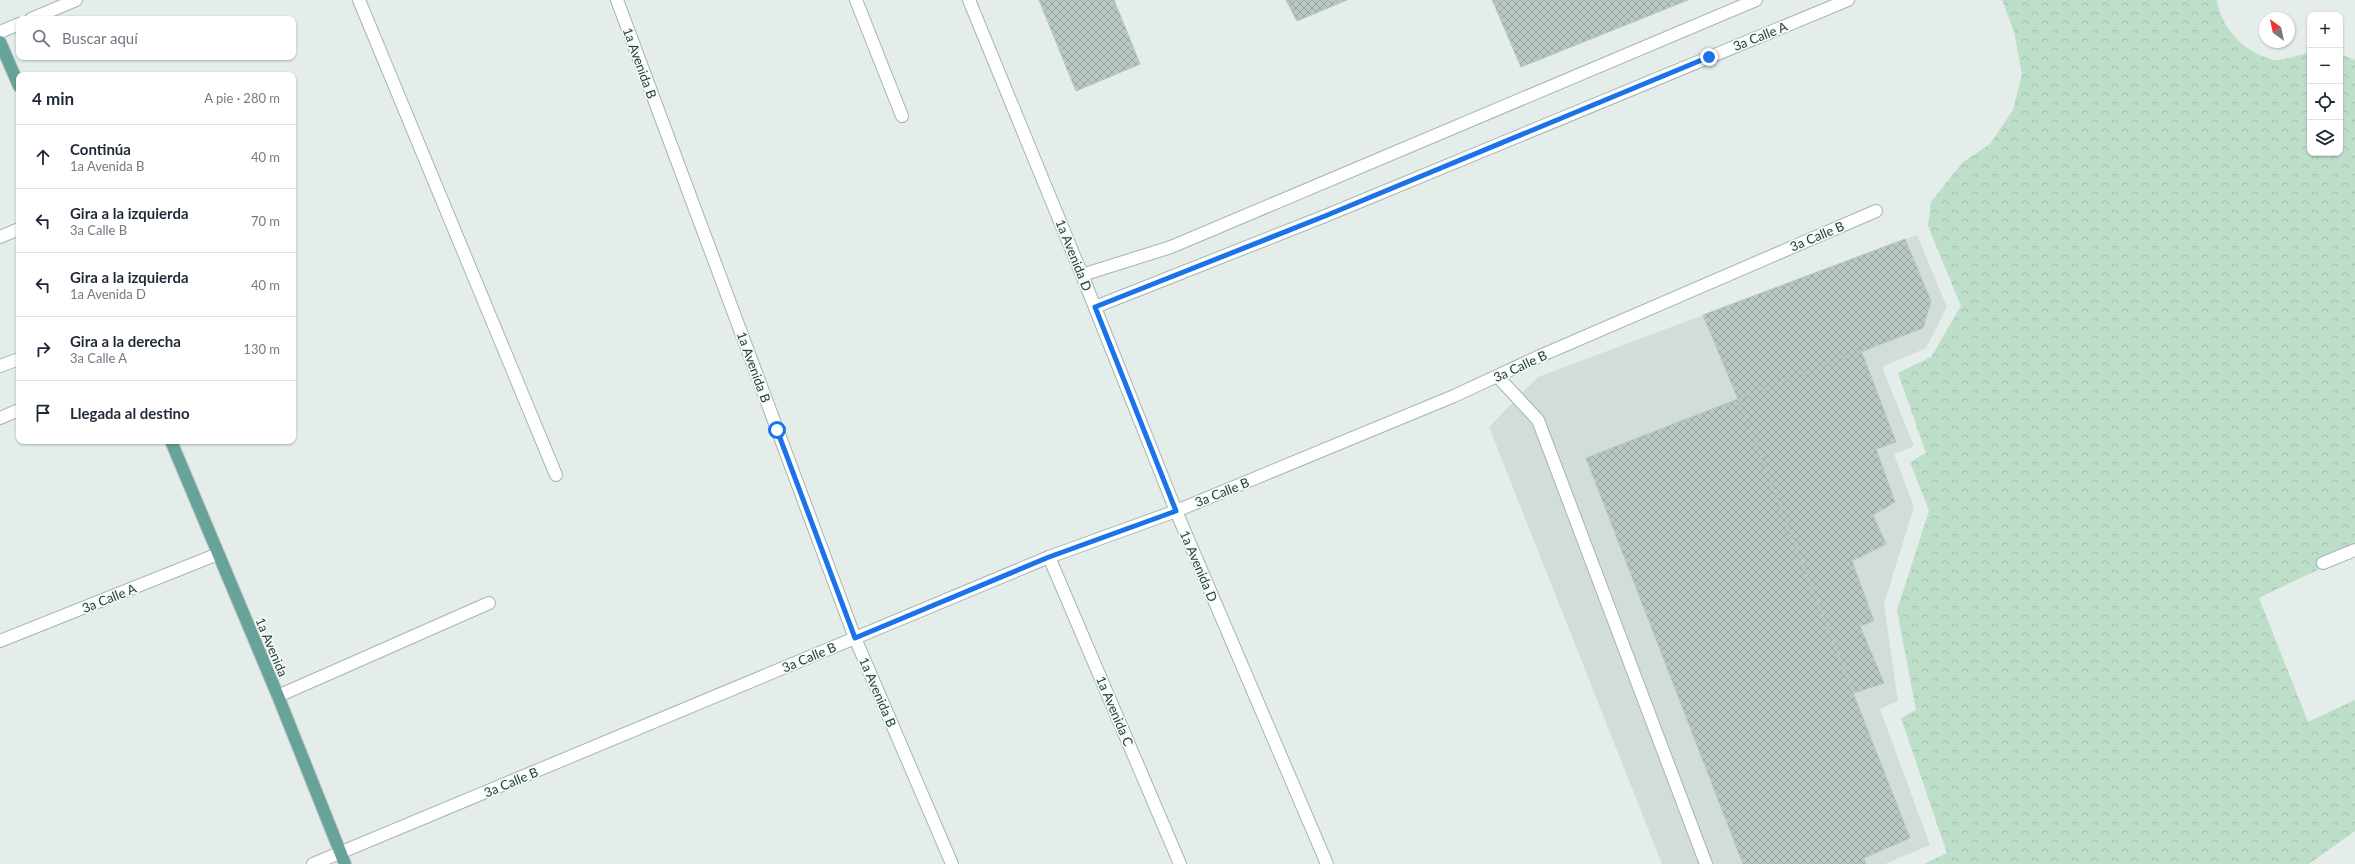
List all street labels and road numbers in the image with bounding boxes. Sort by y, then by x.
street label: 3a Calle A [1730,18,1790,54]
street label: 1a Avenida B [620,25,660,101]
street label: 1a Avenida D [1052,217,1096,293]
street label: 3a Calle B [1788,217,1846,255]
street label: 1a Avenida B [734,329,774,405]
street label: 3a Calle B [1491,347,1549,385]
street label: 3a Calle B [1192,474,1252,510]
street label: 1a Avenida D [1177,528,1221,604]
street label: 3a Calle A [79,580,139,616]
street label: 1a Avenida [252,615,292,679]
street label: 3a Calle B [780,638,838,676]
street label: 1a Avenida B [856,655,900,729]
street label: 1a Avenida C [1093,673,1137,749]
street label: 3a Calle B [482,763,540,801]

